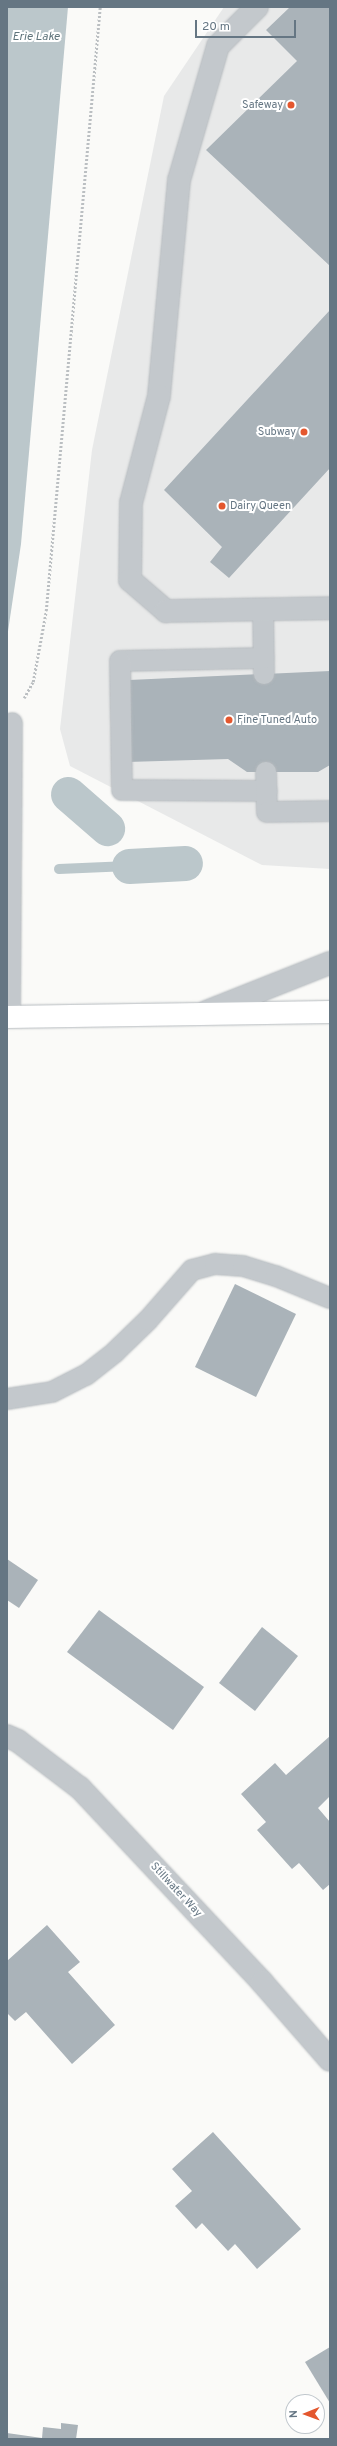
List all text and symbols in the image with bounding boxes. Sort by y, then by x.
scale bar [197,12,298,38]
text: 20 m [202,19,230,35]
water label: Erie Lake [12,31,60,45]
place label: Safeway [242,98,283,112]
marker: Safeway [286,100,296,110]
place label: Subway [258,425,296,439]
marker: Subway [299,427,309,437]
place label: Dairy Queen [230,499,291,513]
marker: Dairy Queen [217,501,227,511]
place label: Fine Tuned Auto [237,713,318,727]
marker: Fine Tuned Auto [224,715,234,725]
street label: Stillwater Way [147,1860,205,1920]
north arrow [285,2394,325,2434]
text: N [287,2410,301,2418]

